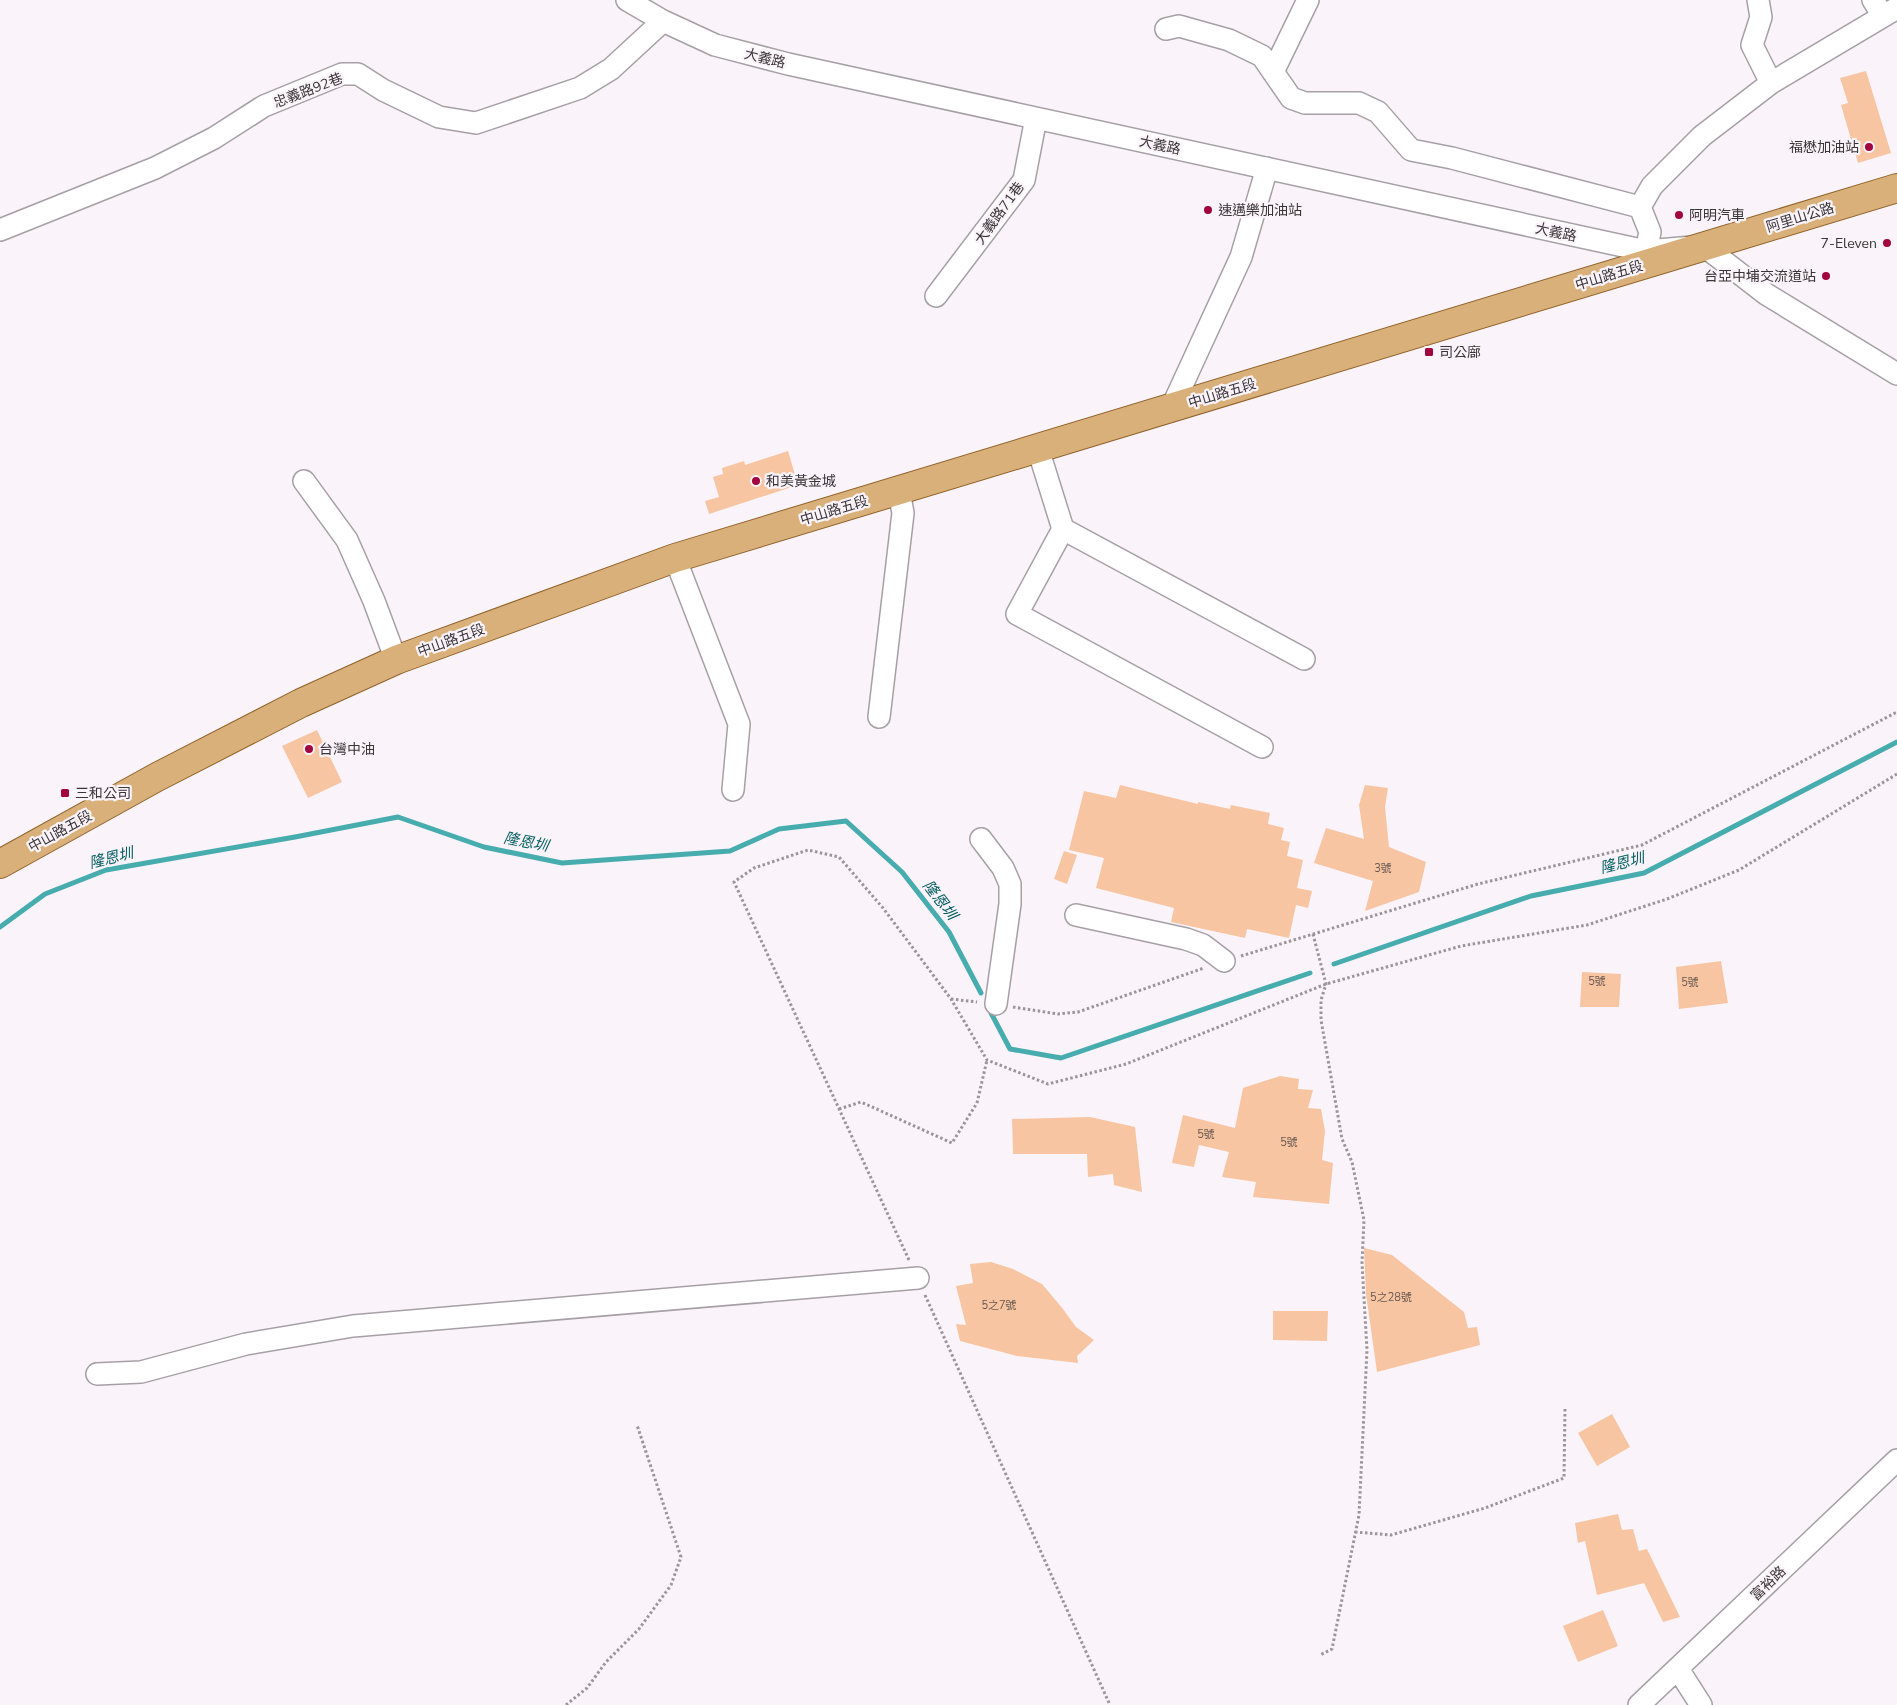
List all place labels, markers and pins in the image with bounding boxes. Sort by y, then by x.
place label: 福懋加油站 [1789,138,1859,157]
marker: 福懋加油站 [1863,141,1875,153]
place label: 速邁樂加油站 [1218,201,1302,220]
marker: 速邁樂加油站 [1202,204,1214,216]
place label: 阿明汽車 [1689,206,1745,225]
marker: 阿明汽車 [1673,209,1685,221]
place label: 7-Eleven [1821,234,1877,253]
marker: 7-Eleven [1881,237,1893,249]
place label: 台亞中埔交流道站 [1704,267,1816,286]
marker: 台亞中埔交流道站 [1820,270,1832,282]
place label: 司公廍 [1439,343,1481,362]
marker: 司公廍 [1423,346,1435,358]
place label: 和美黃金城 [766,472,836,491]
marker: 和美黃金城 [750,475,762,487]
place label: 台灣中油 [319,740,375,759]
marker: 台灣中油 [303,743,315,755]
place label: 三和公司 [75,784,131,803]
marker: 三和公司 [59,787,71,799]

